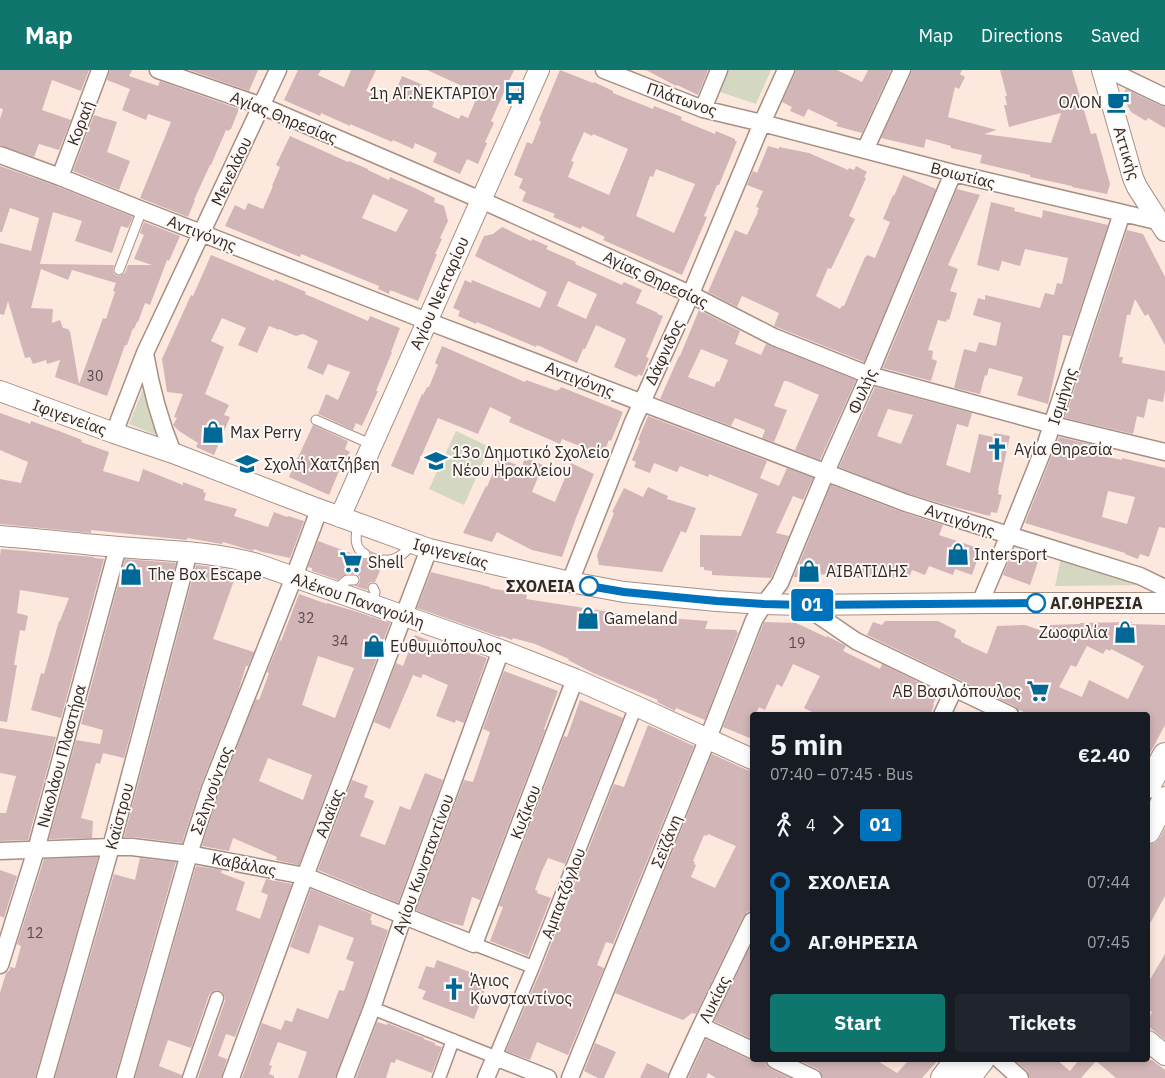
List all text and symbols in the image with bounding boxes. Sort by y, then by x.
text: Map [25,19,73,51]
text: Map [918,24,953,47]
text: Directions [981,24,1063,47]
text: Saved [1091,24,1140,47]
street label: Πλάτωνος [644,78,720,120]
bus stop icon: 1η ΑΓ.ΝΕΚΤΑΡΙΟΥ [502,80,528,106]
place label: 1η ΑΓ.ΝΕΚΤΑΡΙΟΥ [370,83,499,103]
street label: Αγίας Θηρεσίας [228,86,341,148]
cafe icon: ΟΛΟΝ [1105,89,1131,115]
place label: ΟΛΟΝ [1058,92,1102,112]
street label: Κοραή [62,97,98,149]
street label: Αττικής [1109,124,1145,183]
street label: Μενελάου [206,133,256,209]
street label: Βοιωτίας [929,157,998,193]
street label: Αντιγόνης [165,211,240,255]
street label: Αγίου Νεκταρίου [405,233,473,353]
street label: Αγίας Θηρεσίας [600,246,712,312]
street label: Δάφνιδος [640,316,688,388]
street label: Αντιγόνης [543,357,618,401]
street label: Φυλής [843,365,881,417]
street label: Ισμήνης [1043,365,1081,427]
house number: 30 [87,367,103,385]
street label: Ιφιγενείας [30,394,110,440]
shop icon: Max Perry [200,419,226,445]
place label: Max Perry [230,422,301,442]
church icon: Αγία Θηρεσία [984,436,1010,462]
place label: Αγία Θηρεσία [1014,439,1113,459]
place label: 13ο Δημοτικό Σχολείο Νέου Ηρακλείου [452,442,610,480]
school or university icon: 13ο Δημοτικό Σχολείο Νέου Ηρακλείου [423,448,449,474]
school or university icon: Σχολή Χατζήβεη [234,451,260,477]
place label: Σχολή Χατζήβεη [264,454,380,474]
street label: Αντιγόνης [922,499,998,541]
street label: Ιφιγενείας [411,533,491,573]
shop icon: Intersport [945,541,971,567]
place label: Intersport [974,544,1047,564]
supermarket icon: Shell [338,549,364,575]
place label: Shell [368,552,404,572]
shop icon: ΑΙΒΑΤΙΔΗΣ [796,558,822,584]
shop icon: The Box Escape [118,561,144,587]
place label: ΑΙΒΑΤΙΔΗΣ [826,561,908,581]
place label: The Box Escape [148,564,262,584]
street label: Αλέκου Παναγούλη [289,568,427,632]
place label: ΣΧΟΛΕΙΑ [506,576,575,596]
marker: ΣΧΟΛΕΙΑ [579,576,599,596]
line badge: 01 [790,589,834,621]
text: 01 [801,593,823,616]
marker: ΑΓ.ΘΗΡΕΣΙΑ [1026,593,1046,613]
place label: ΑΓ.ΘΗΡΕΣΙΑ [1050,593,1143,613]
shop icon: Gameland [575,605,601,631]
place label: Gameland [604,608,678,628]
house number: 32 [298,609,314,627]
shop icon: Ζωοφιλία [1112,619,1138,645]
place label: Ζωοφιλία [1039,622,1108,642]
house number: 34 [332,632,348,650]
shop icon: Ευθυμιόπουλος [361,633,387,659]
house number: 19 [789,634,805,652]
place label: Ευθυμιόπουλος [390,636,502,656]
supermarket icon: ΑΒ Βασιλόπουλος [1025,678,1051,704]
place label: ΑΒ Βασιλόπουλος [892,681,1021,701]
street label: Νικολάου Πλαστήρα [32,682,90,830]
text: 5 min [770,726,843,763]
street label: Σεληνούντος [186,743,236,837]
text: €2.40 [1078,743,1130,767]
text: 07:40 – 07:45 · Bus [770,764,913,784]
street label: Καϊστρου [100,780,138,852]
street label: Κυζίκου [506,782,544,842]
street label: Αλαϊας [310,785,348,840]
street label: Αγίου Κωνσταντίνου [388,791,458,937]
icon: walk [770,811,798,839]
icon: forward [824,811,852,839]
street label: Σεϊζάνη [646,812,686,870]
text: 01 [870,813,891,836]
text: 4 [806,815,816,835]
street label: Αμπατζόγλου [536,845,590,941]
street label: Καβάλας [210,848,278,880]
text: ΣΧΟΛΕΙΑ [808,870,890,894]
text: 07:44 [1087,872,1130,892]
house number: 12 [27,924,43,942]
text: ΑΓ.ΘΗΡΕΣΙΑ [808,930,918,954]
text: 07:45 [1087,932,1130,952]
place label: Άγιος Κωνσταντίνος [470,970,572,1008]
street label: Λυκίας [694,972,734,1026]
church icon: Άγιος Κωνσταντίνος [441,976,467,1002]
button: Start [770,994,945,1052]
button: Tickets [955,994,1130,1052]

